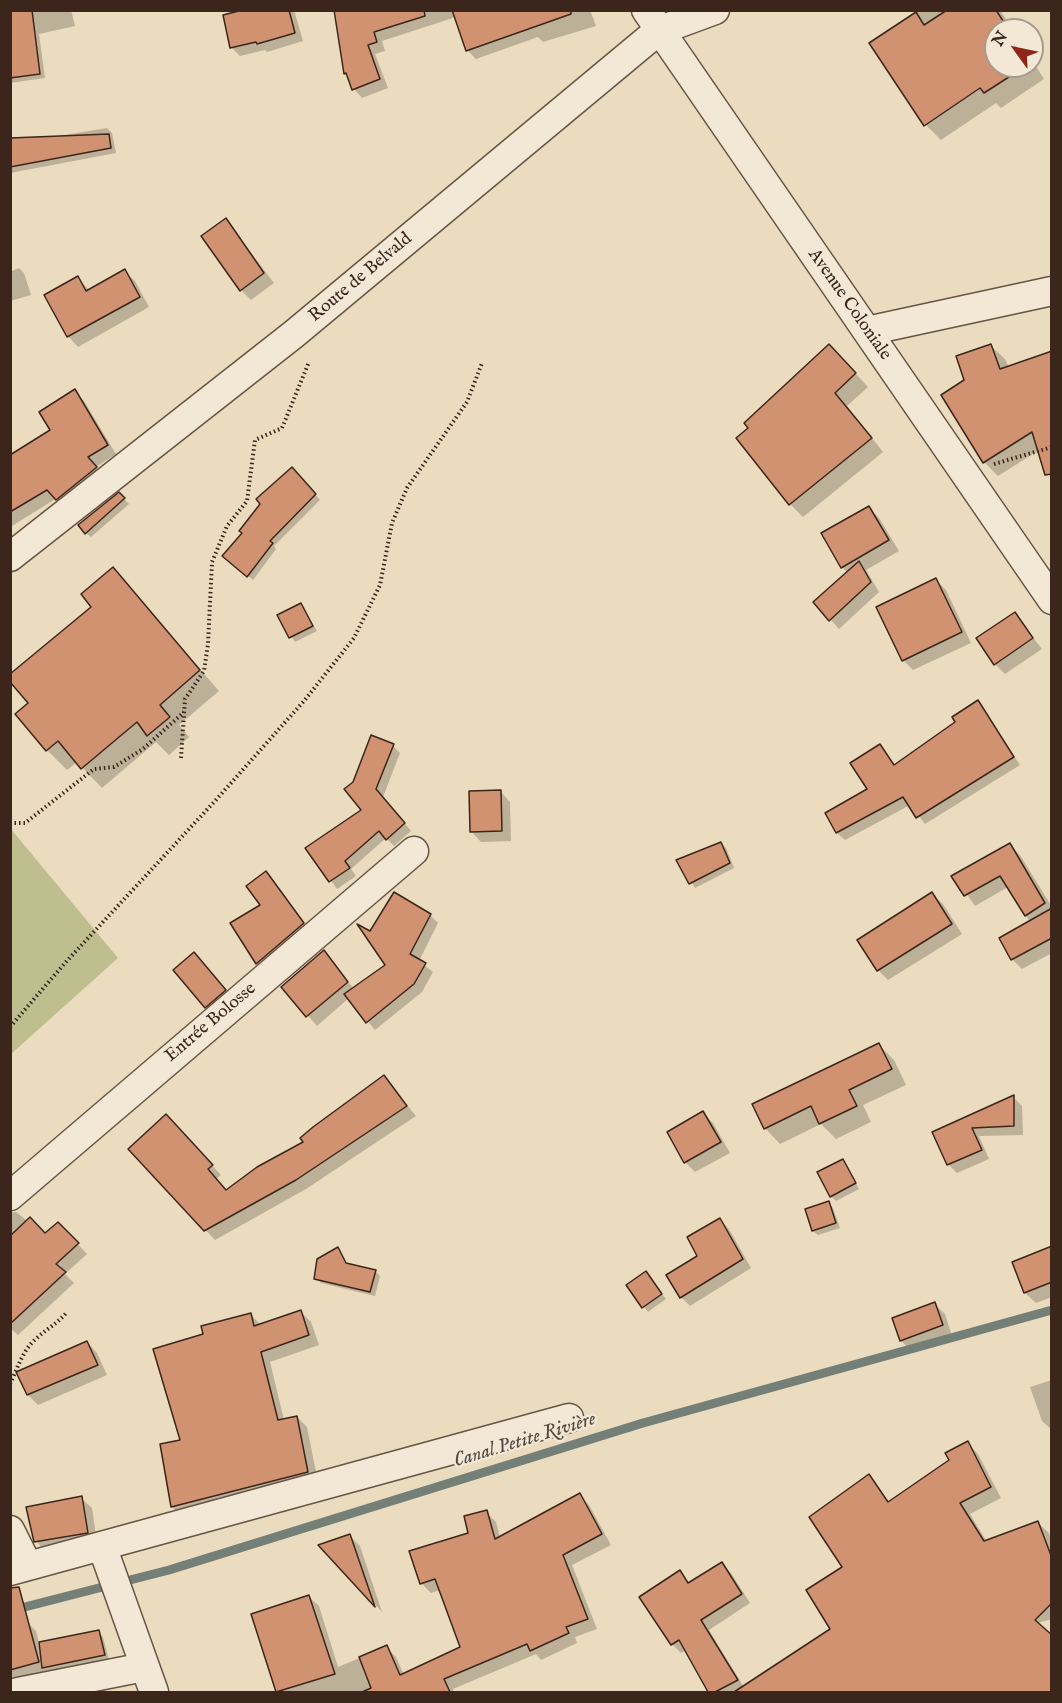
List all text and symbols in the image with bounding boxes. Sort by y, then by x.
north arrow [984,18,1044,78]
text: N [988,28,1013,51]
street label: Route de Belvald [305,229,417,327]
street label: Avenue Coloniale [803,245,895,365]
street label: Entrée Bolosse [161,979,261,1067]
water label: Canal Petite Rivière [451,1408,599,1474]

